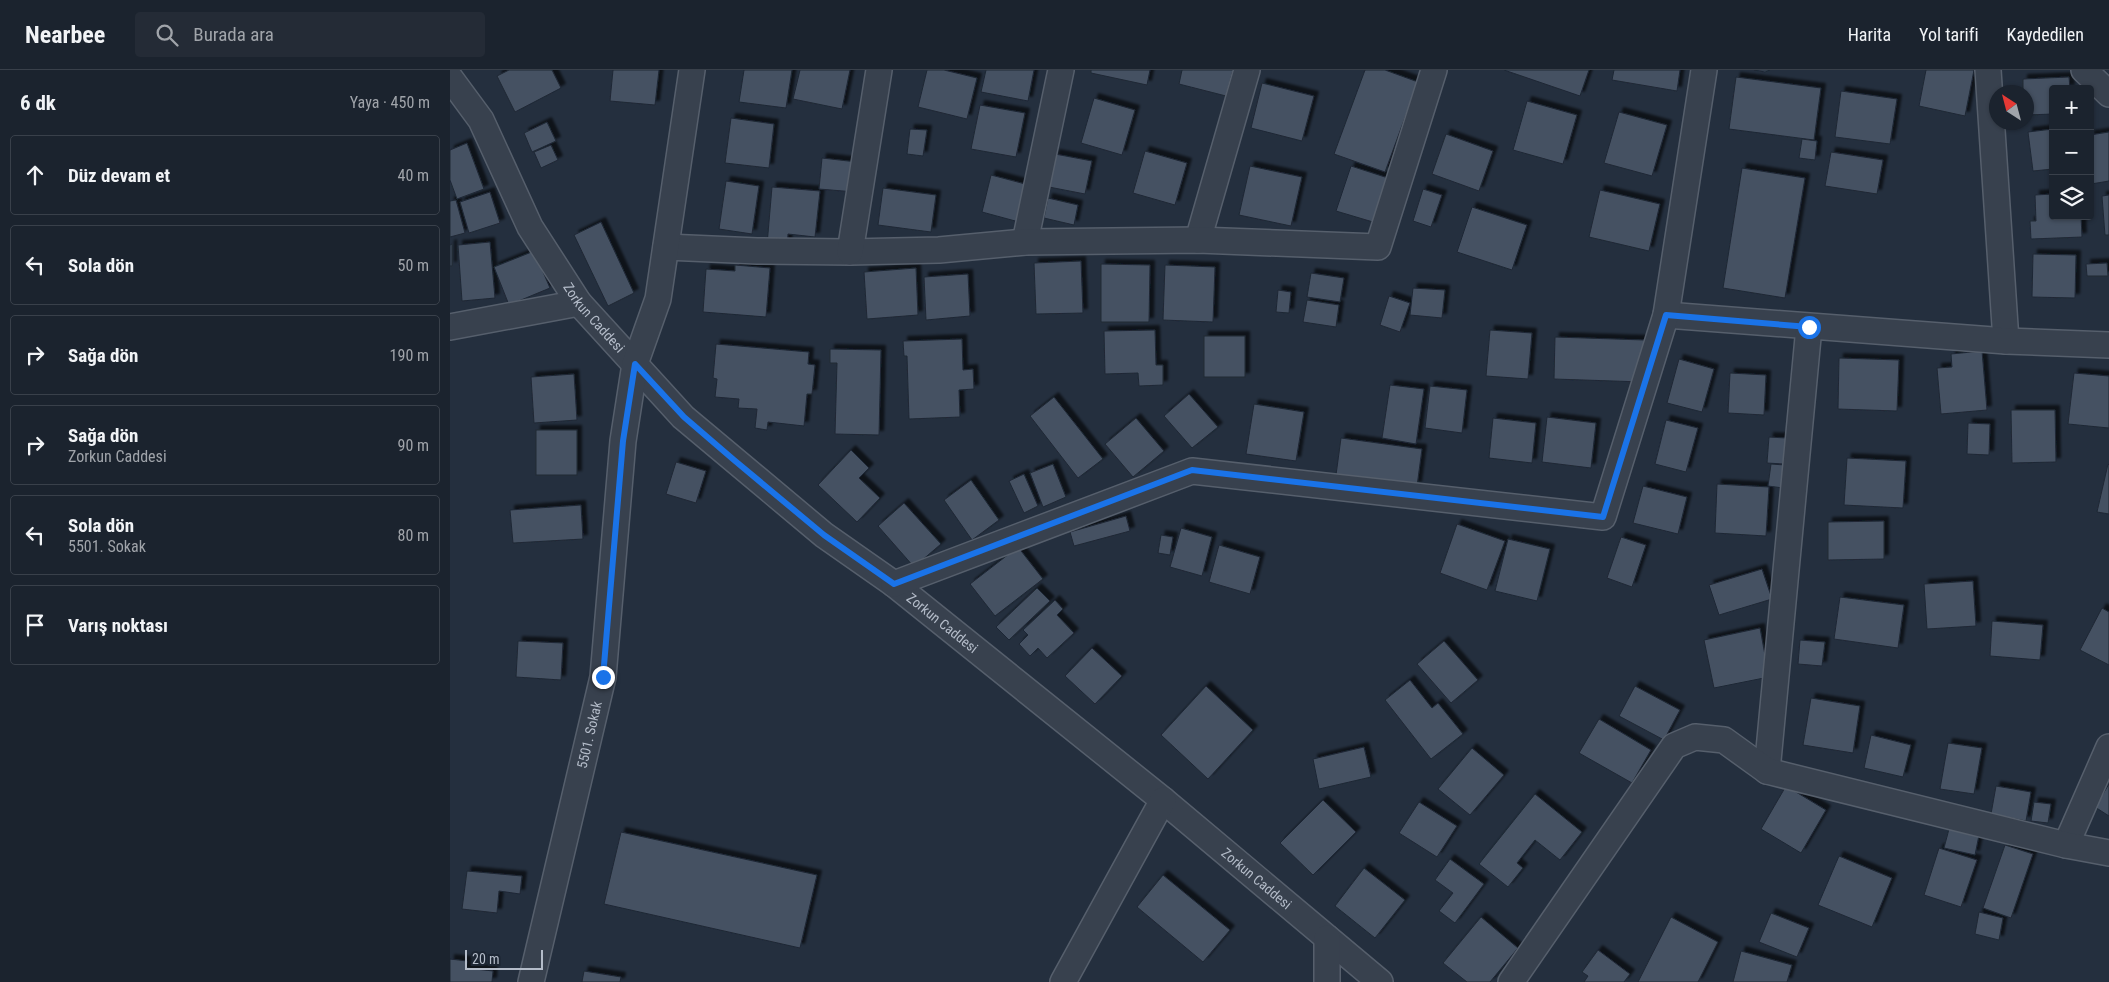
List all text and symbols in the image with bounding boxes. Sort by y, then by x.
search box [135,12,485,57]
text: Nearbee [25,21,105,49]
icon: search [153,21,181,49]
text: Burada ara [193,23,274,46]
text: Harita [1848,24,1891,45]
text: Yol tarifi [1919,24,1979,45]
text: Kaydedilen [2007,24,2084,45]
north arrow [1989,85,2034,130]
map controls [2049,85,2094,220]
button: + [2049,85,2094,130]
text: 6 dk [20,91,56,115]
text: Yaya · 450 m [350,93,430,112]
button: − [2049,130,2094,175]
icon: ahead [21,161,49,189]
text: Düz devam et [68,164,170,187]
text: 40 m [397,166,429,185]
button: layers [2049,175,2094,220]
icon: left [21,251,49,279]
text: Sola dön [68,254,134,277]
text: 50 m [397,256,429,275]
street label: Zorkun Caddesi [560,280,628,356]
route start [1798,316,1821,339]
icon: right [21,341,49,369]
text: Sağa dön [68,344,138,367]
text: 190 m [390,346,429,365]
text: Sağa dön [68,424,138,447]
icon: right [21,431,49,459]
text: 90 m [397,436,429,455]
text: Zorkun Caddesi [68,447,167,466]
text: Sola dön [68,514,134,537]
icon: left [21,521,49,549]
text: 80 m [397,526,429,545]
text: 5501. Sokak [68,537,146,556]
street label: Zorkun Caddesi [904,590,981,656]
icon: arrive [21,611,49,639]
text: Varış noktası [68,614,168,637]
route end [592,666,615,689]
street label: 5501. Sokak [574,699,605,770]
street label: Zorkun Caddesi [1218,845,1295,912]
scale bar [465,947,542,970]
text: 20 m [472,951,500,967]

